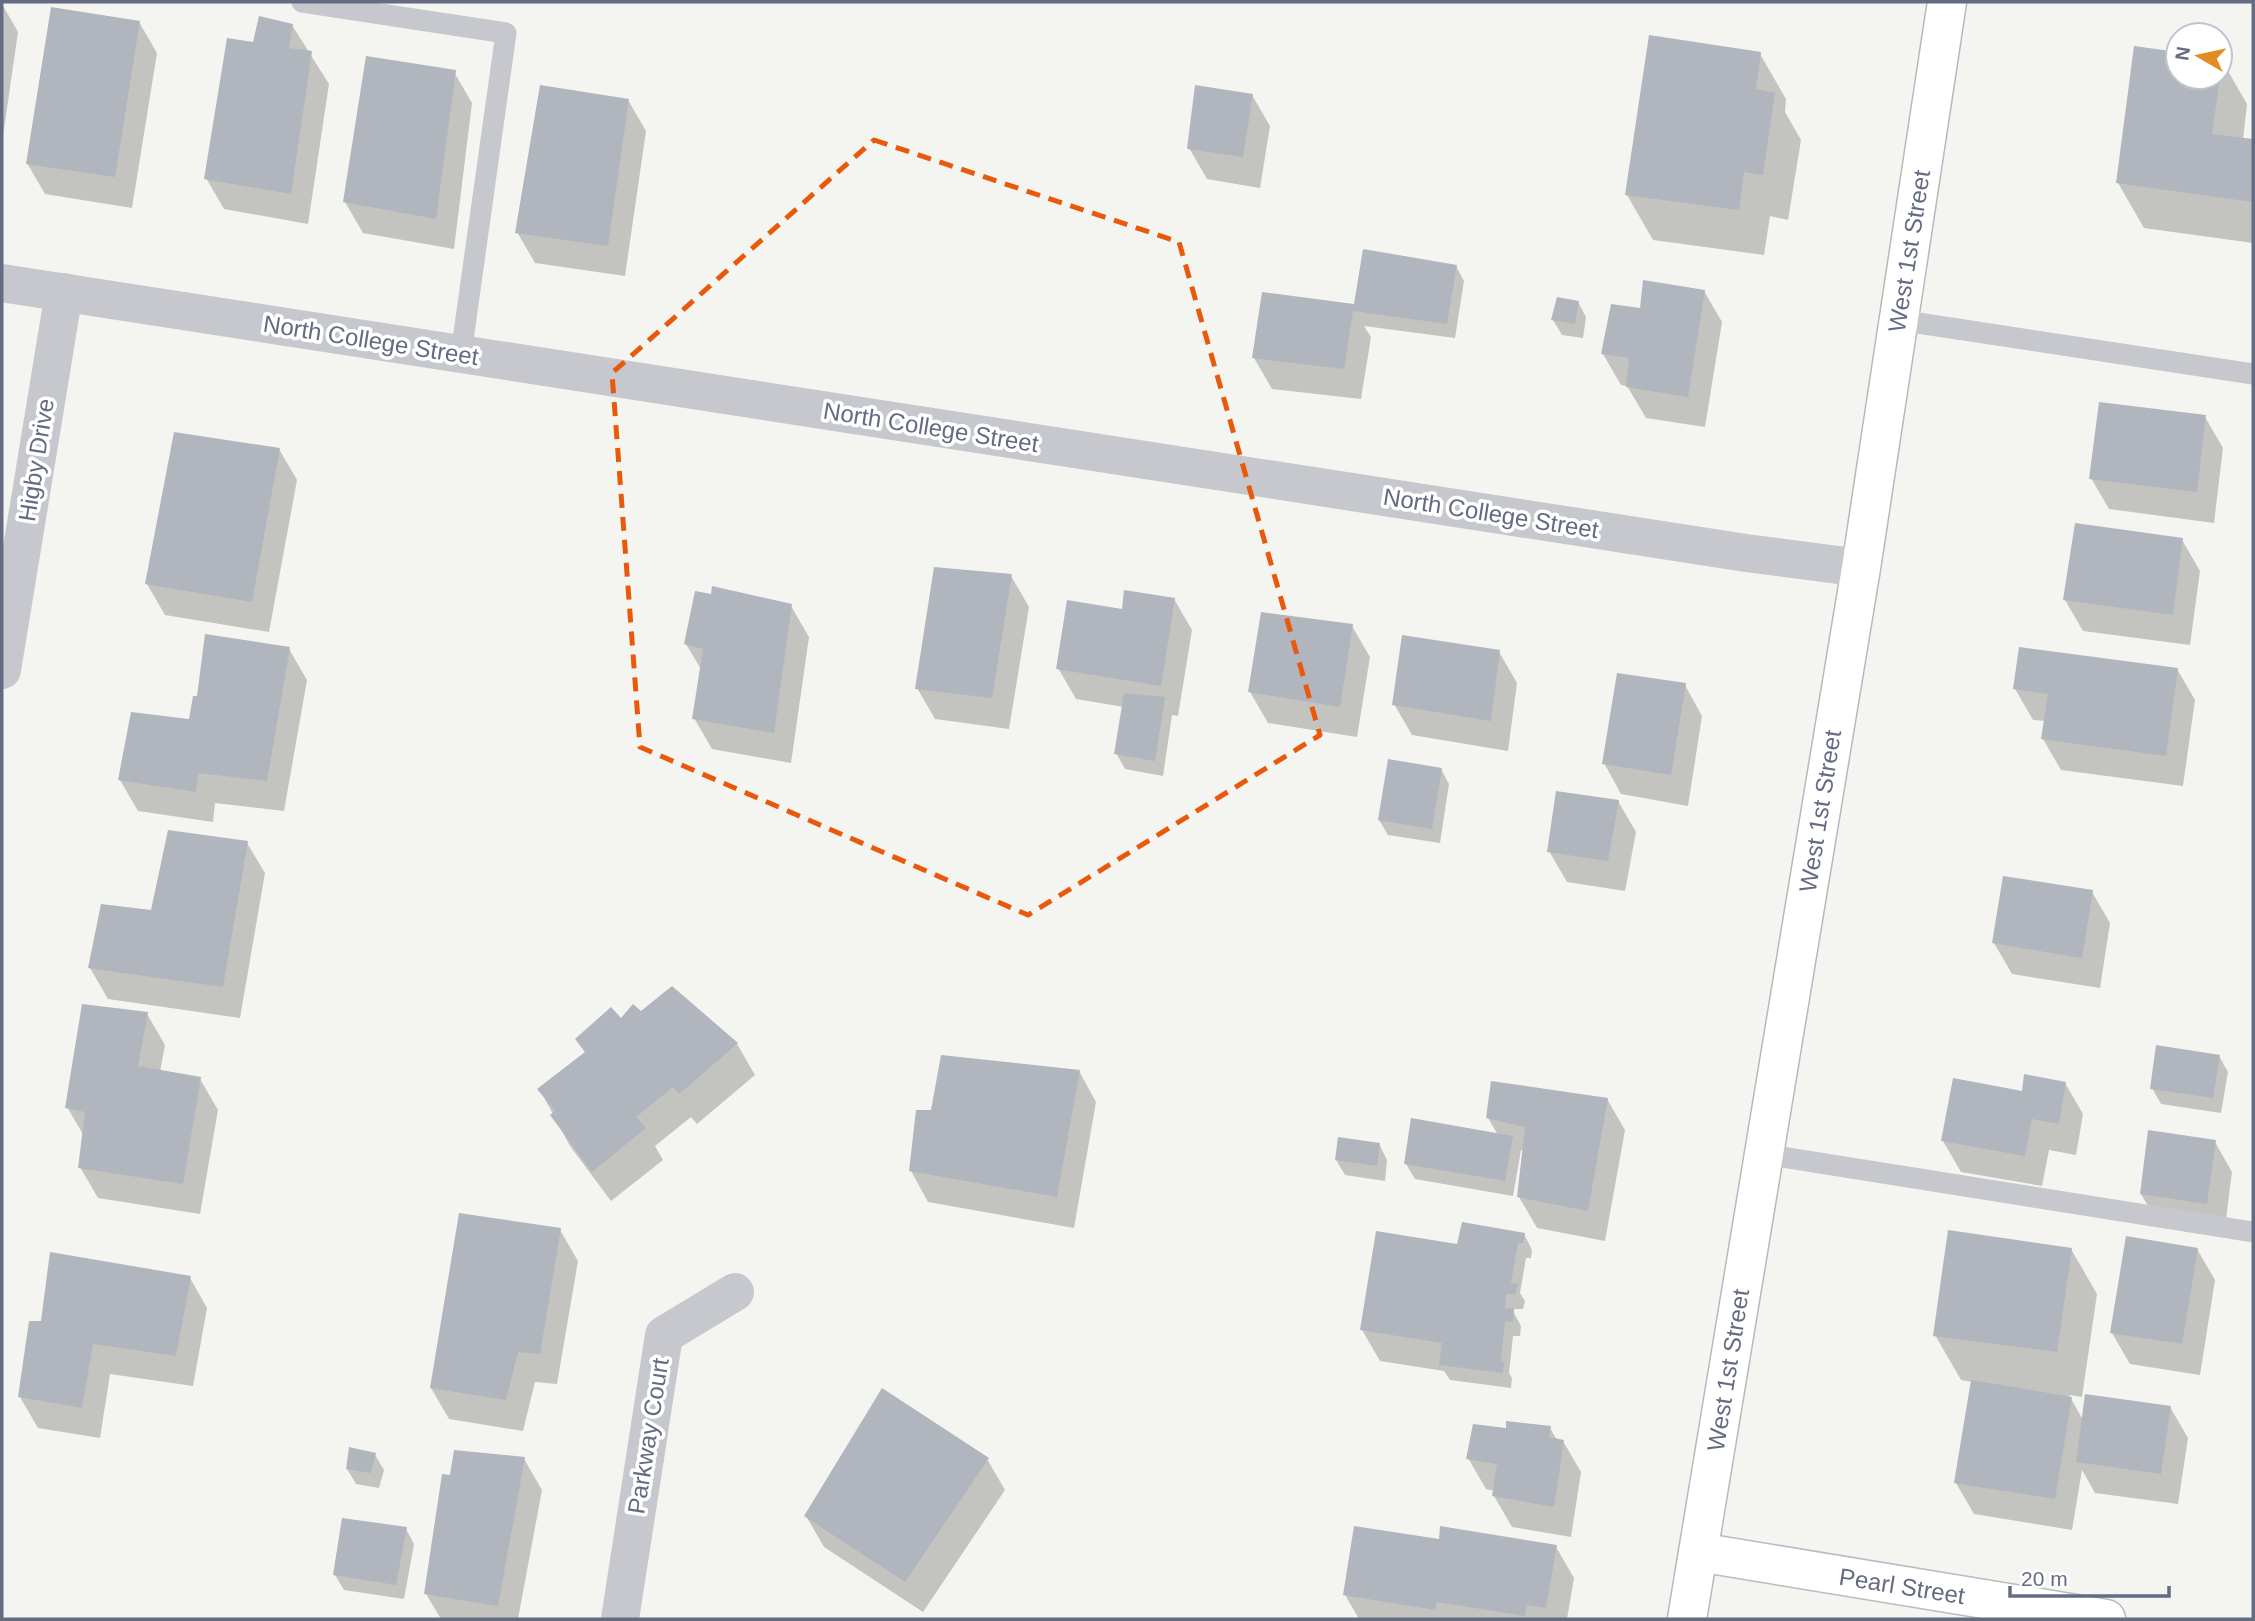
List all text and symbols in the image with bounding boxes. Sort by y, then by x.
north arrow [2164,21,2234,91]
text: N [2171,45,2194,62]
street label: West 1st Street [1883,168,1935,334]
street label: North College Street [262,310,481,370]
street label: Higby Drive [13,397,59,523]
street label: North College Street [822,397,1041,457]
street label: North College Street [1382,483,1601,543]
street label: West 1st Street [1794,728,1846,894]
street label: West 1st Street [1702,1287,1754,1453]
street label: Parkway Court [622,1356,674,1516]
scale bar [2010,1554,2169,1598]
street label: Pearl Street [1837,1563,1967,1609]
text: 20 m [2021,1567,2068,1590]

